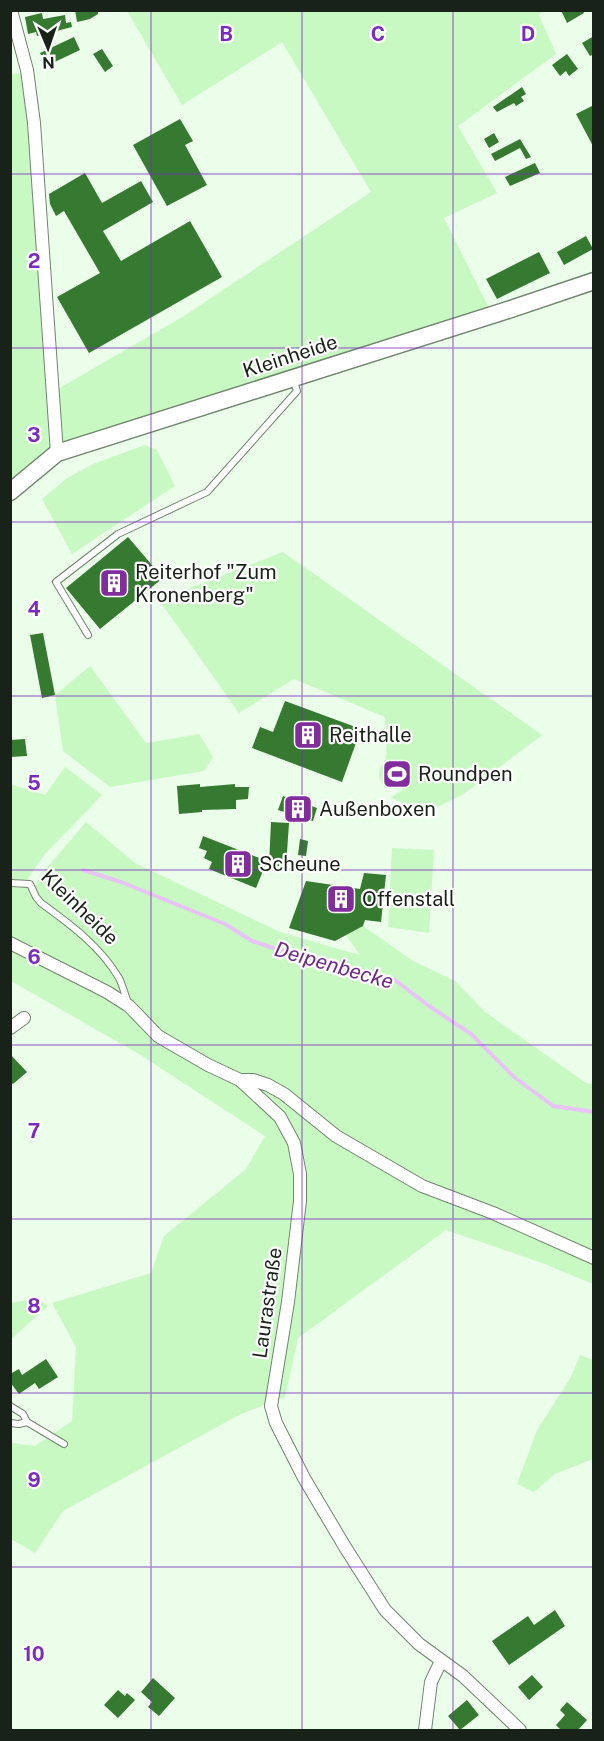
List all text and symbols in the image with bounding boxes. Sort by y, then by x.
north arrow [18,18,78,78]
text: B [219,22,233,46]
text: C [371,22,385,46]
text: D [521,22,535,46]
text: N [42,53,55,72]
text: 2 [28,249,40,273]
street label: Kleinheide [240,329,340,383]
text: 3 [27,423,41,447]
place label: Reiterhof "Zum Kronenberg" [135,560,277,607]
building icon: Reiterhof "Zum Kronenberg" [98,567,130,599]
text: 4 [27,597,41,621]
building icon: Reithalle [292,719,324,751]
place label: Reithalle [329,723,411,747]
sports icon: Roundpen [381,758,413,790]
place label: Roundpen [418,762,513,786]
text: 5 [27,771,41,795]
building icon: Außenboxen [282,793,314,825]
place label: Außenboxen [319,797,436,821]
building icon: Scheune [222,848,254,880]
place label: Scheune [259,852,341,876]
street label: Kleinheide [36,864,124,950]
building icon: Offenstall [325,883,357,915]
place label: Offenstall [362,887,455,911]
water label: Deipenbecke [272,936,396,994]
text: 6 [27,945,41,969]
text: 7 [28,1119,40,1143]
street label: Laurastraße [247,1246,287,1360]
text: 8 [27,1294,41,1318]
text: 9 [27,1468,41,1492]
text: 10 [23,1642,45,1666]

